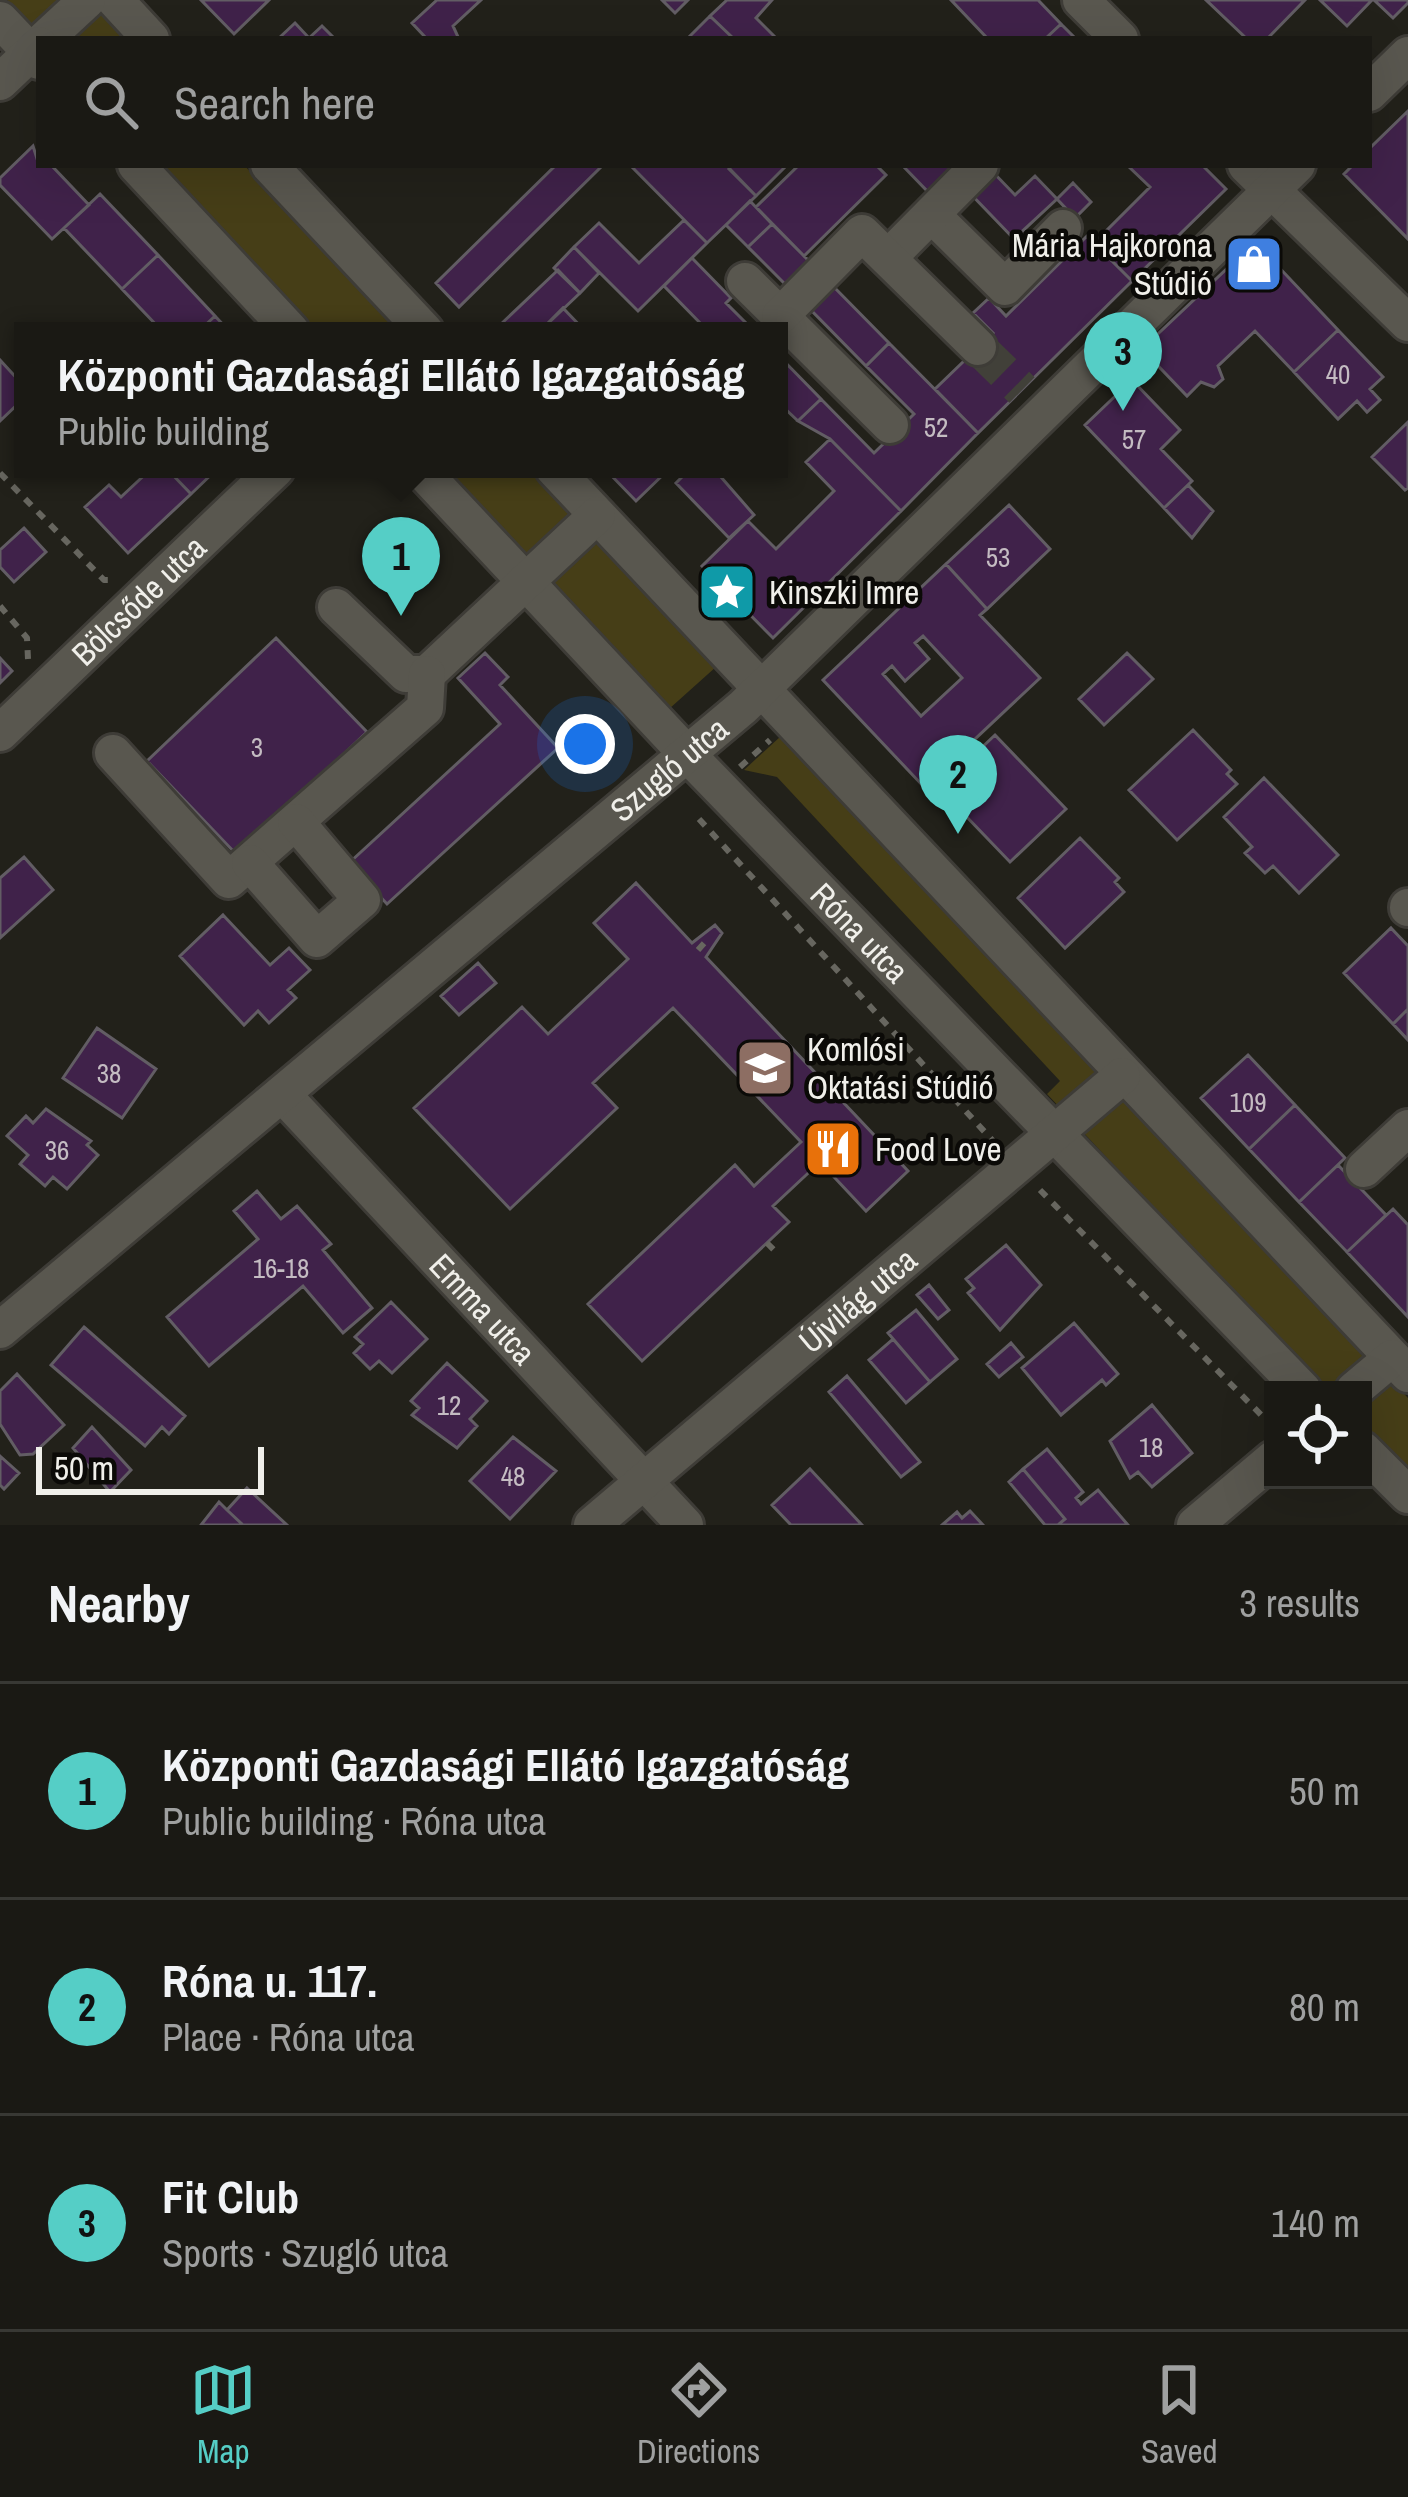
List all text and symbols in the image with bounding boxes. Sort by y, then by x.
search box [36,36,1372,168]
icon: search [78,69,144,135]
text: Search here [174,72,375,133]
place label: Mária Hajkorona Stúdió [1012,223,1212,305]
shop icon: Mária Hajkorona Stúdió [1223,233,1285,295]
pin: 3 [1084,312,1162,411]
popup [14,322,788,478]
text: Központi Gazdasági Ellátó Igazgatóság [58,344,744,405]
house number: 40 [1326,356,1350,392]
text: Public building [58,405,269,457]
house number: 52 [924,409,948,445]
house number: 57 [1122,421,1146,457]
pin: 1 [362,517,440,616]
street label: Bölcsőde utca [62,526,215,675]
house number: 53 [986,539,1010,575]
place icon: Kinszki Imre [696,561,758,623]
place label: Kinszki Imre [769,570,919,614]
street label: Szugló utca [601,707,737,831]
your location [555,714,615,774]
house number: 3 [251,729,263,765]
pin: 2 [919,735,997,834]
street label: Róna utca [801,873,919,992]
place label: Komlósi Oktatási Stúdió [807,1027,994,1109]
school or university icon: Komlósi Oktatási Stúdió [734,1037,796,1099]
house number: 38 [97,1055,121,1091]
house number: 109 [1230,1084,1266,1120]
restaurant icon: Food Love [802,1118,864,1180]
place label: Food Love [875,1127,1002,1171]
house number: 36 [45,1132,69,1168]
street label: Újvilág utca [789,1238,926,1363]
street label: Emma utca [420,1244,546,1374]
house number: 16-18 [253,1250,309,1286]
map controls [1264,1381,1372,1489]
button: locate [1264,1381,1372,1489]
house number: 12 [437,1387,461,1423]
house number: 18 [1139,1429,1163,1465]
scale bar [36,1441,264,1494]
text: 50 m [54,1446,114,1490]
house number: 48 [501,1458,525,1494]
text: Nearby [48,1569,190,1638]
text: 3 results [1239,1577,1360,1629]
text: Központi Gazdasági Ellátó Igazgatóság [162,1734,849,1795]
text: 1 [78,1765,96,1817]
text: 50 m [1289,1765,1360,1817]
text: Public building · Róna utca [162,1795,546,1847]
text: Róna u. 117. [162,1950,377,2011]
text: 2 [78,1981,96,2033]
text: 80 m [1289,1981,1360,2033]
text: Place · Róna utca [162,2011,414,2063]
text: Fit Club [162,2166,299,2227]
text: 3 [78,2197,96,2249]
text: 140 m [1271,2197,1360,2249]
text: Sports · Szugló utca [162,2227,448,2279]
tab: Map [190,2357,256,2473]
tab: Directions [637,2357,760,2473]
tab: Saved [1141,2357,1218,2473]

